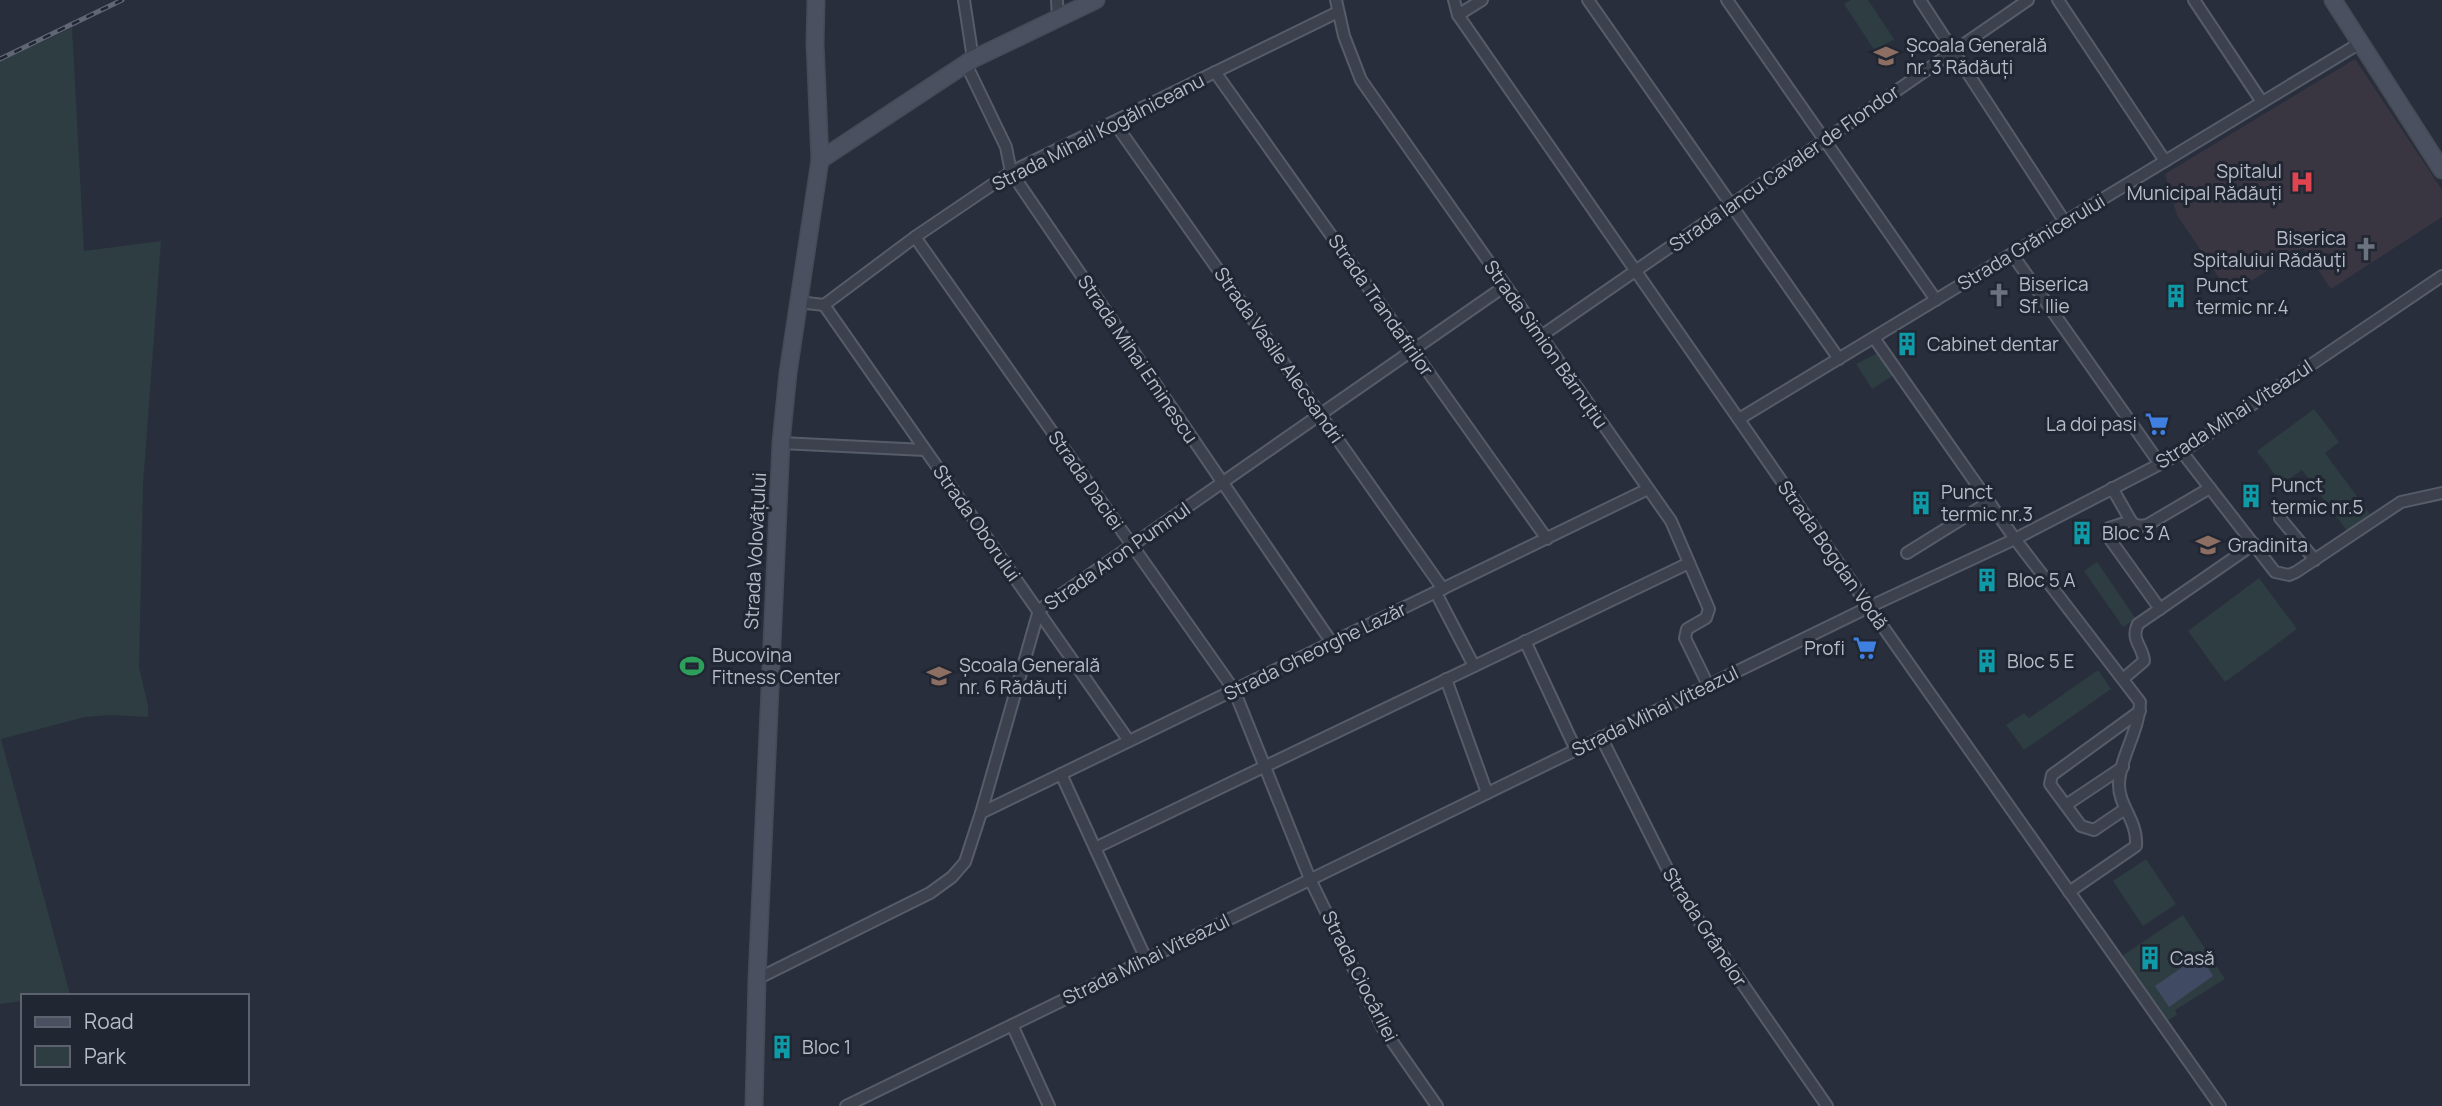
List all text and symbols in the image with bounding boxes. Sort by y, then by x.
place label: Școala Generală nr. 3 Rădăuți [1906,32,2047,80]
school or university icon: Școala Generală nr. 3 Rădăuți [1872,42,1900,70]
street label: Strada Mihail Kogălniceanu [987,67,1209,197]
street label: Strada Iancu Cavaler de Flondor [1664,78,1904,258]
place label: Spitalul Municipal Rădăuți [2127,158,2282,206]
hospital icon: Spitalul Municipal Rădăuți [2288,168,2316,196]
street label: Strada Grănicerului [1952,188,2110,296]
place label: Biserica Spitaluiui Rădăuți [2193,225,2346,273]
street label: Strada Trandafirilor [1322,229,1440,381]
church icon: Biserica Spitaluiui Rădăuți [2352,235,2380,263]
street label: Strada Simion Bărnuțiu [1478,255,1614,433]
street label: Strada Vasile Alecsandri [1208,262,1350,448]
street label: Strada Mihai Eminescu [1072,270,1204,448]
place label: Biserica Sf. Ilie [2019,271,2088,319]
place label: Punct termic nr.4 [2196,272,2289,320]
church icon: Biserica Sf. Ilie [1985,281,2013,309]
building icon: Punct termic nr.4 [2162,282,2190,310]
building icon: Cabinet dentar [1893,330,1921,358]
place label: Cabinet dentar [1927,331,2059,357]
street label: Strada Mihai Viteazul [2150,353,2318,475]
supermarket icon: La doi pasi [2143,410,2171,438]
place label: La doi pasi [2046,411,2137,437]
street label: Strada Daciei [1042,425,1130,535]
street label: Strada Oborului [927,460,1027,586]
street label: Strada Volovățului [738,472,772,630]
place label: Punct termic nr.5 [2271,472,2363,520]
street label: Strada Bogdan Vodă [1772,475,1894,635]
place label: Punct termic nr.3 [1941,479,2033,527]
building icon: Punct termic nr.5 [2237,482,2265,510]
building icon: Punct termic nr.3 [1907,489,1935,517]
street label: Strada Aron Pumnul [1039,496,1195,616]
building icon: Bloc 3 A [2068,519,2096,547]
place label: Bloc 3 A [2102,520,2170,546]
school or university icon: Gradinita [2194,531,2222,559]
place label: Gradinita [2228,532,2308,558]
building icon: Bloc 5 A [1973,566,2001,594]
place label: Bloc 5 A [2007,567,2075,593]
street label: Strada Gheorghe Lazăr [1219,595,1411,707]
supermarket icon: Profi [1851,634,1879,662]
place label: Profi [1804,635,1845,661]
place label: Bucovina Fitness Center [712,642,841,690]
building icon: Bloc 5 E [1973,647,2001,675]
place label: Bloc 5 E [2007,648,2074,674]
sports icon: Bucovina Fitness Center [678,652,706,680]
place label: Școala Generală nr. 6 Rădăuți [959,652,1100,700]
street label: Strada Mihai Viteazul [1567,659,1743,763]
school or university icon: Școala Generală nr. 6 Rădăuți [925,662,953,690]
street label: Strada Grânelor [1657,862,1753,992]
street label: Strada Ciocârliei [1316,906,1404,1046]
street label: Strada Mihai Viteazul [1058,907,1234,1011]
building icon: Casă [2136,944,2164,972]
place label: Casă [2170,945,2215,971]
legend [21,994,248,1085]
text: Road [84,1007,134,1035]
building icon: Bloc 1 [768,1033,796,1061]
place label: Bloc 1 [802,1034,851,1060]
text: Park [84,1042,126,1070]

